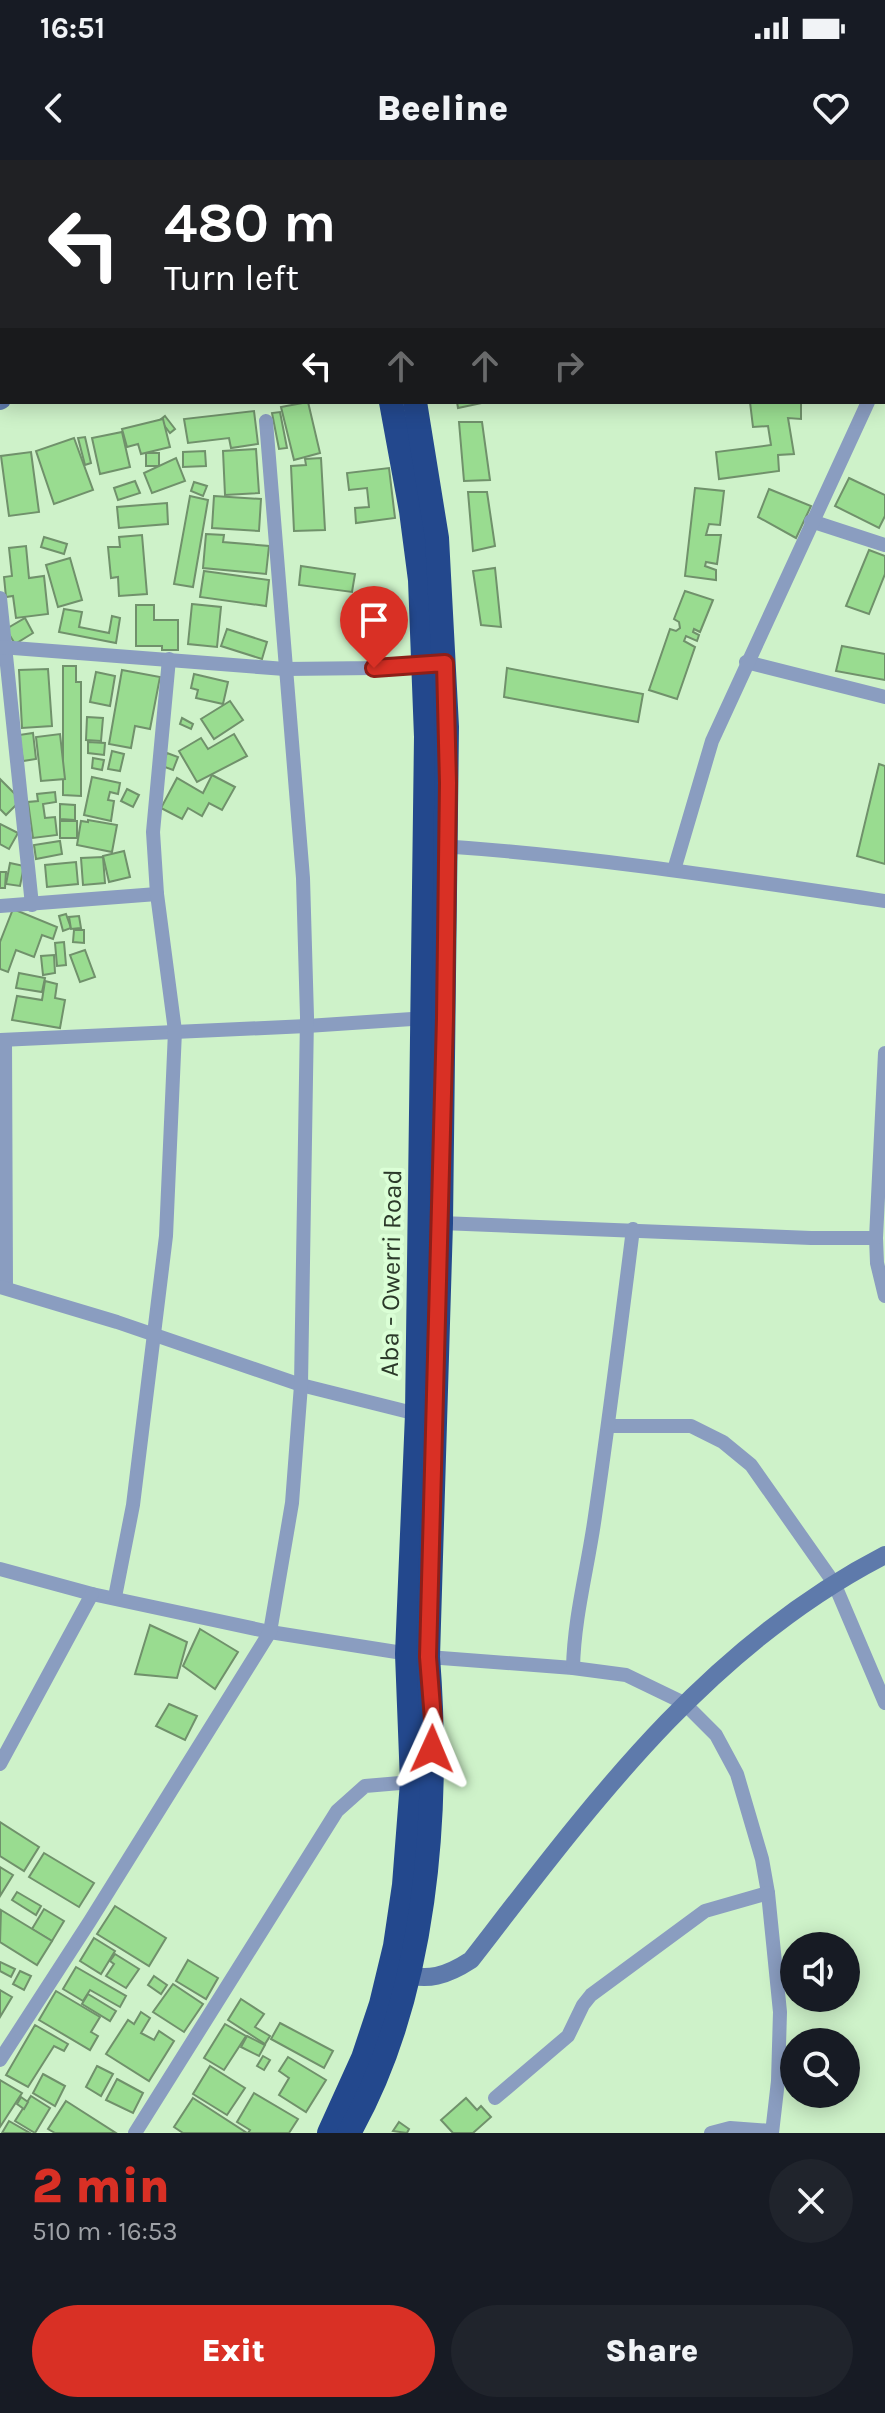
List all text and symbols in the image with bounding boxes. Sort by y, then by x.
text: 16:51 [40,10,105,46]
icon: back [32,86,76,130]
icon: heart [809,86,853,130]
text: Beeline [377,87,508,129]
text: 480 m [164,190,336,255]
icon: left [32,192,136,296]
text: Turn left [164,257,299,299]
icon: left [295,344,339,388]
icon: ahead [379,344,423,388]
icon: ahead [463,344,507,388]
icon: right [547,344,591,388]
pin [340,586,408,668]
icon: arrive [352,598,396,642]
street label: Aba - Owerri Road [374,1169,408,1377]
position arrow [390,1707,474,1791]
map controls [780,1932,860,2108]
button: sound [780,1932,860,2012]
button: search [780,2028,860,2108]
text: 2 min [32,2158,170,2214]
button: close [769,2159,853,2243]
text: 510 m · 16:53 [32,2216,178,2247]
button: Exit [32,2305,435,2397]
button: Share [451,2305,853,2397]

